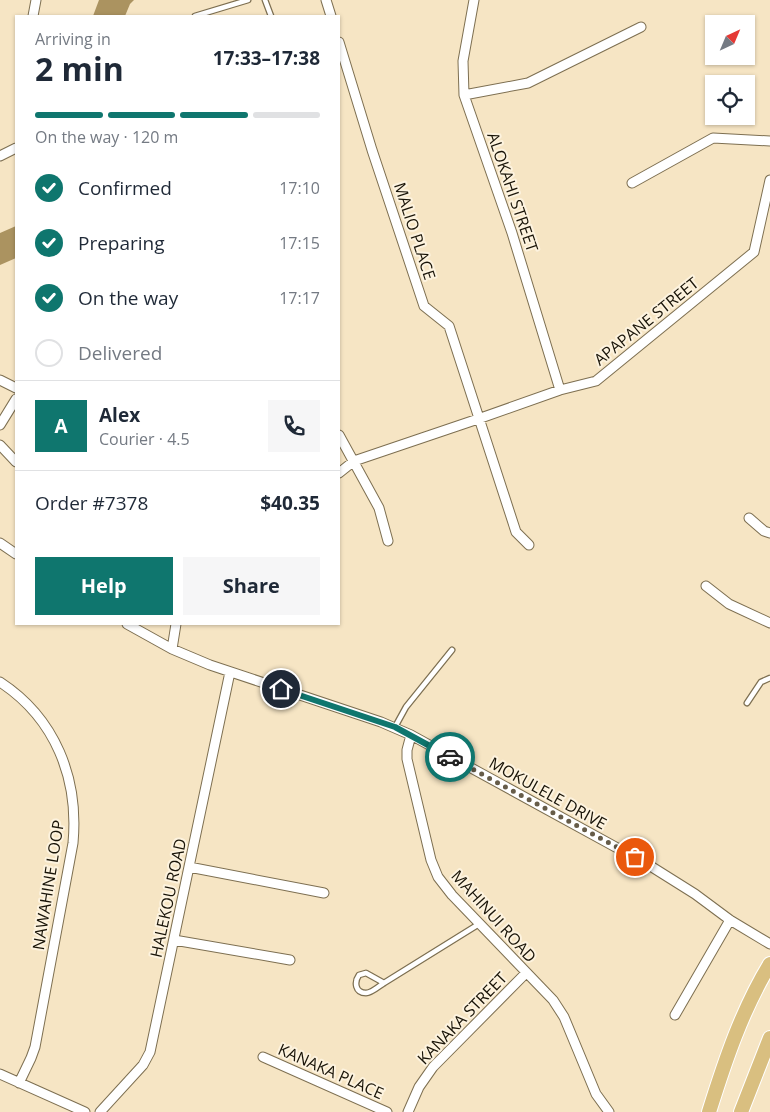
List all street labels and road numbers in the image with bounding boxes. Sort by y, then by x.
street label: ALOKAHI STREET [482,129,544,255]
street label: MALIO PLACE [389,180,441,282]
street label: APAPANE STREET [589,272,703,370]
street label: MOKULELE DRIVE [485,752,611,834]
street label: NAWAHINE LOOP [27,818,69,952]
street label: HALEKOU ROAD [145,836,191,960]
street label: MAHINUI ROAD [447,865,541,967]
street label: KANAKA STREET [412,967,512,1069]
street label: KANAKA PLACE [275,1038,387,1104]

